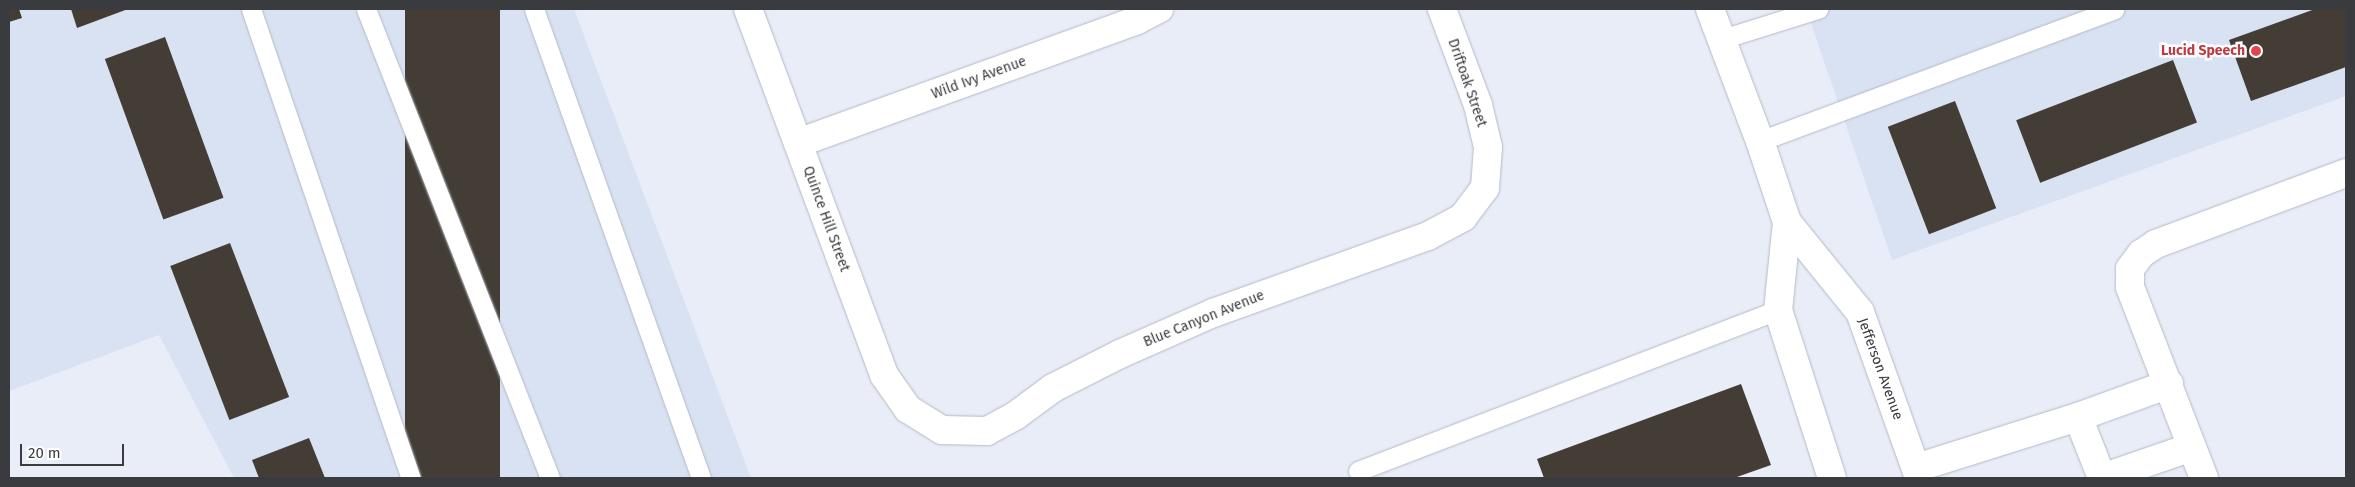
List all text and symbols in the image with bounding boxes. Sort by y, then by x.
street label: Driftoak Street [1444,37,1490,129]
place label: Lucid Speech [2161,43,2245,59]
marker: Lucid Speech [2249,44,2263,58]
street label: Wild Ivy Avenue [929,53,1029,103]
street label: Quince Hill Street [799,164,853,274]
street label: Blue Canyon Avenue [1141,287,1267,351]
street label: Jefferson Avenue [1854,316,1906,422]
scale bar [22,434,126,466]
text: 20 m [28,444,61,462]

